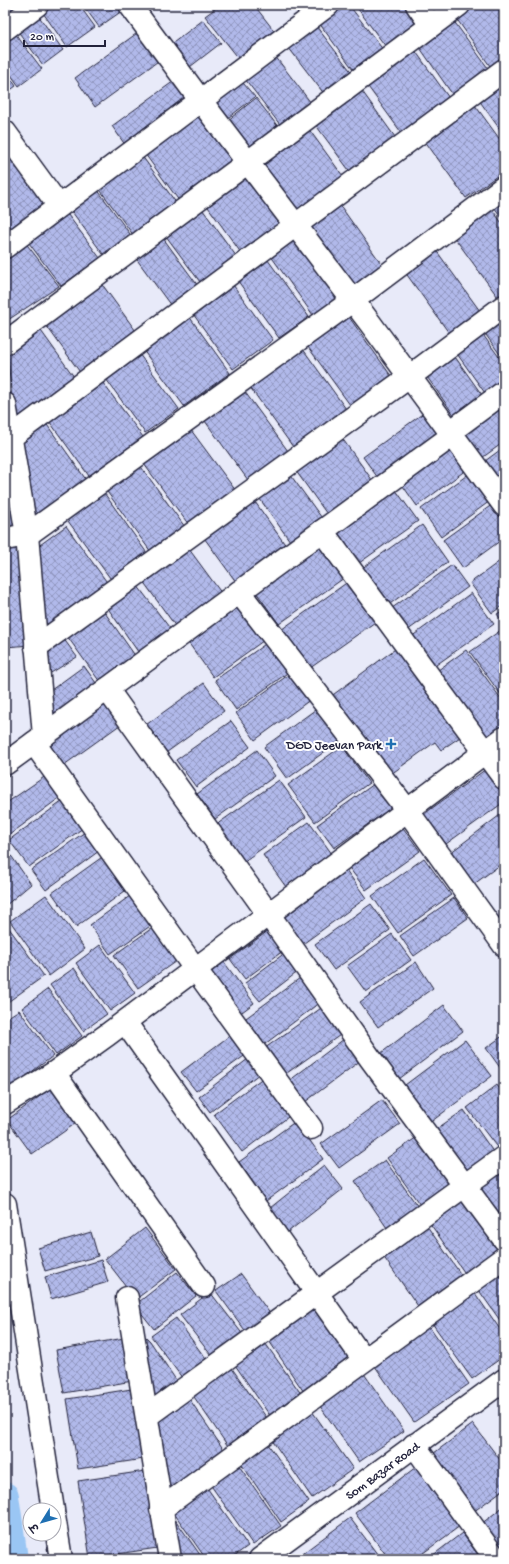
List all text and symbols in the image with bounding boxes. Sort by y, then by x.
scale bar [24,22,105,48]
text: 20 m [30,31,55,45]
marker: DGD Jeevan Park [385,738,397,750]
place label: DGD Jeevan Park [285,739,383,754]
street label: Som Bazar Road [343,1439,424,1504]
north arrow [22,1502,62,1542]
text: उ [27,1519,43,1535]

